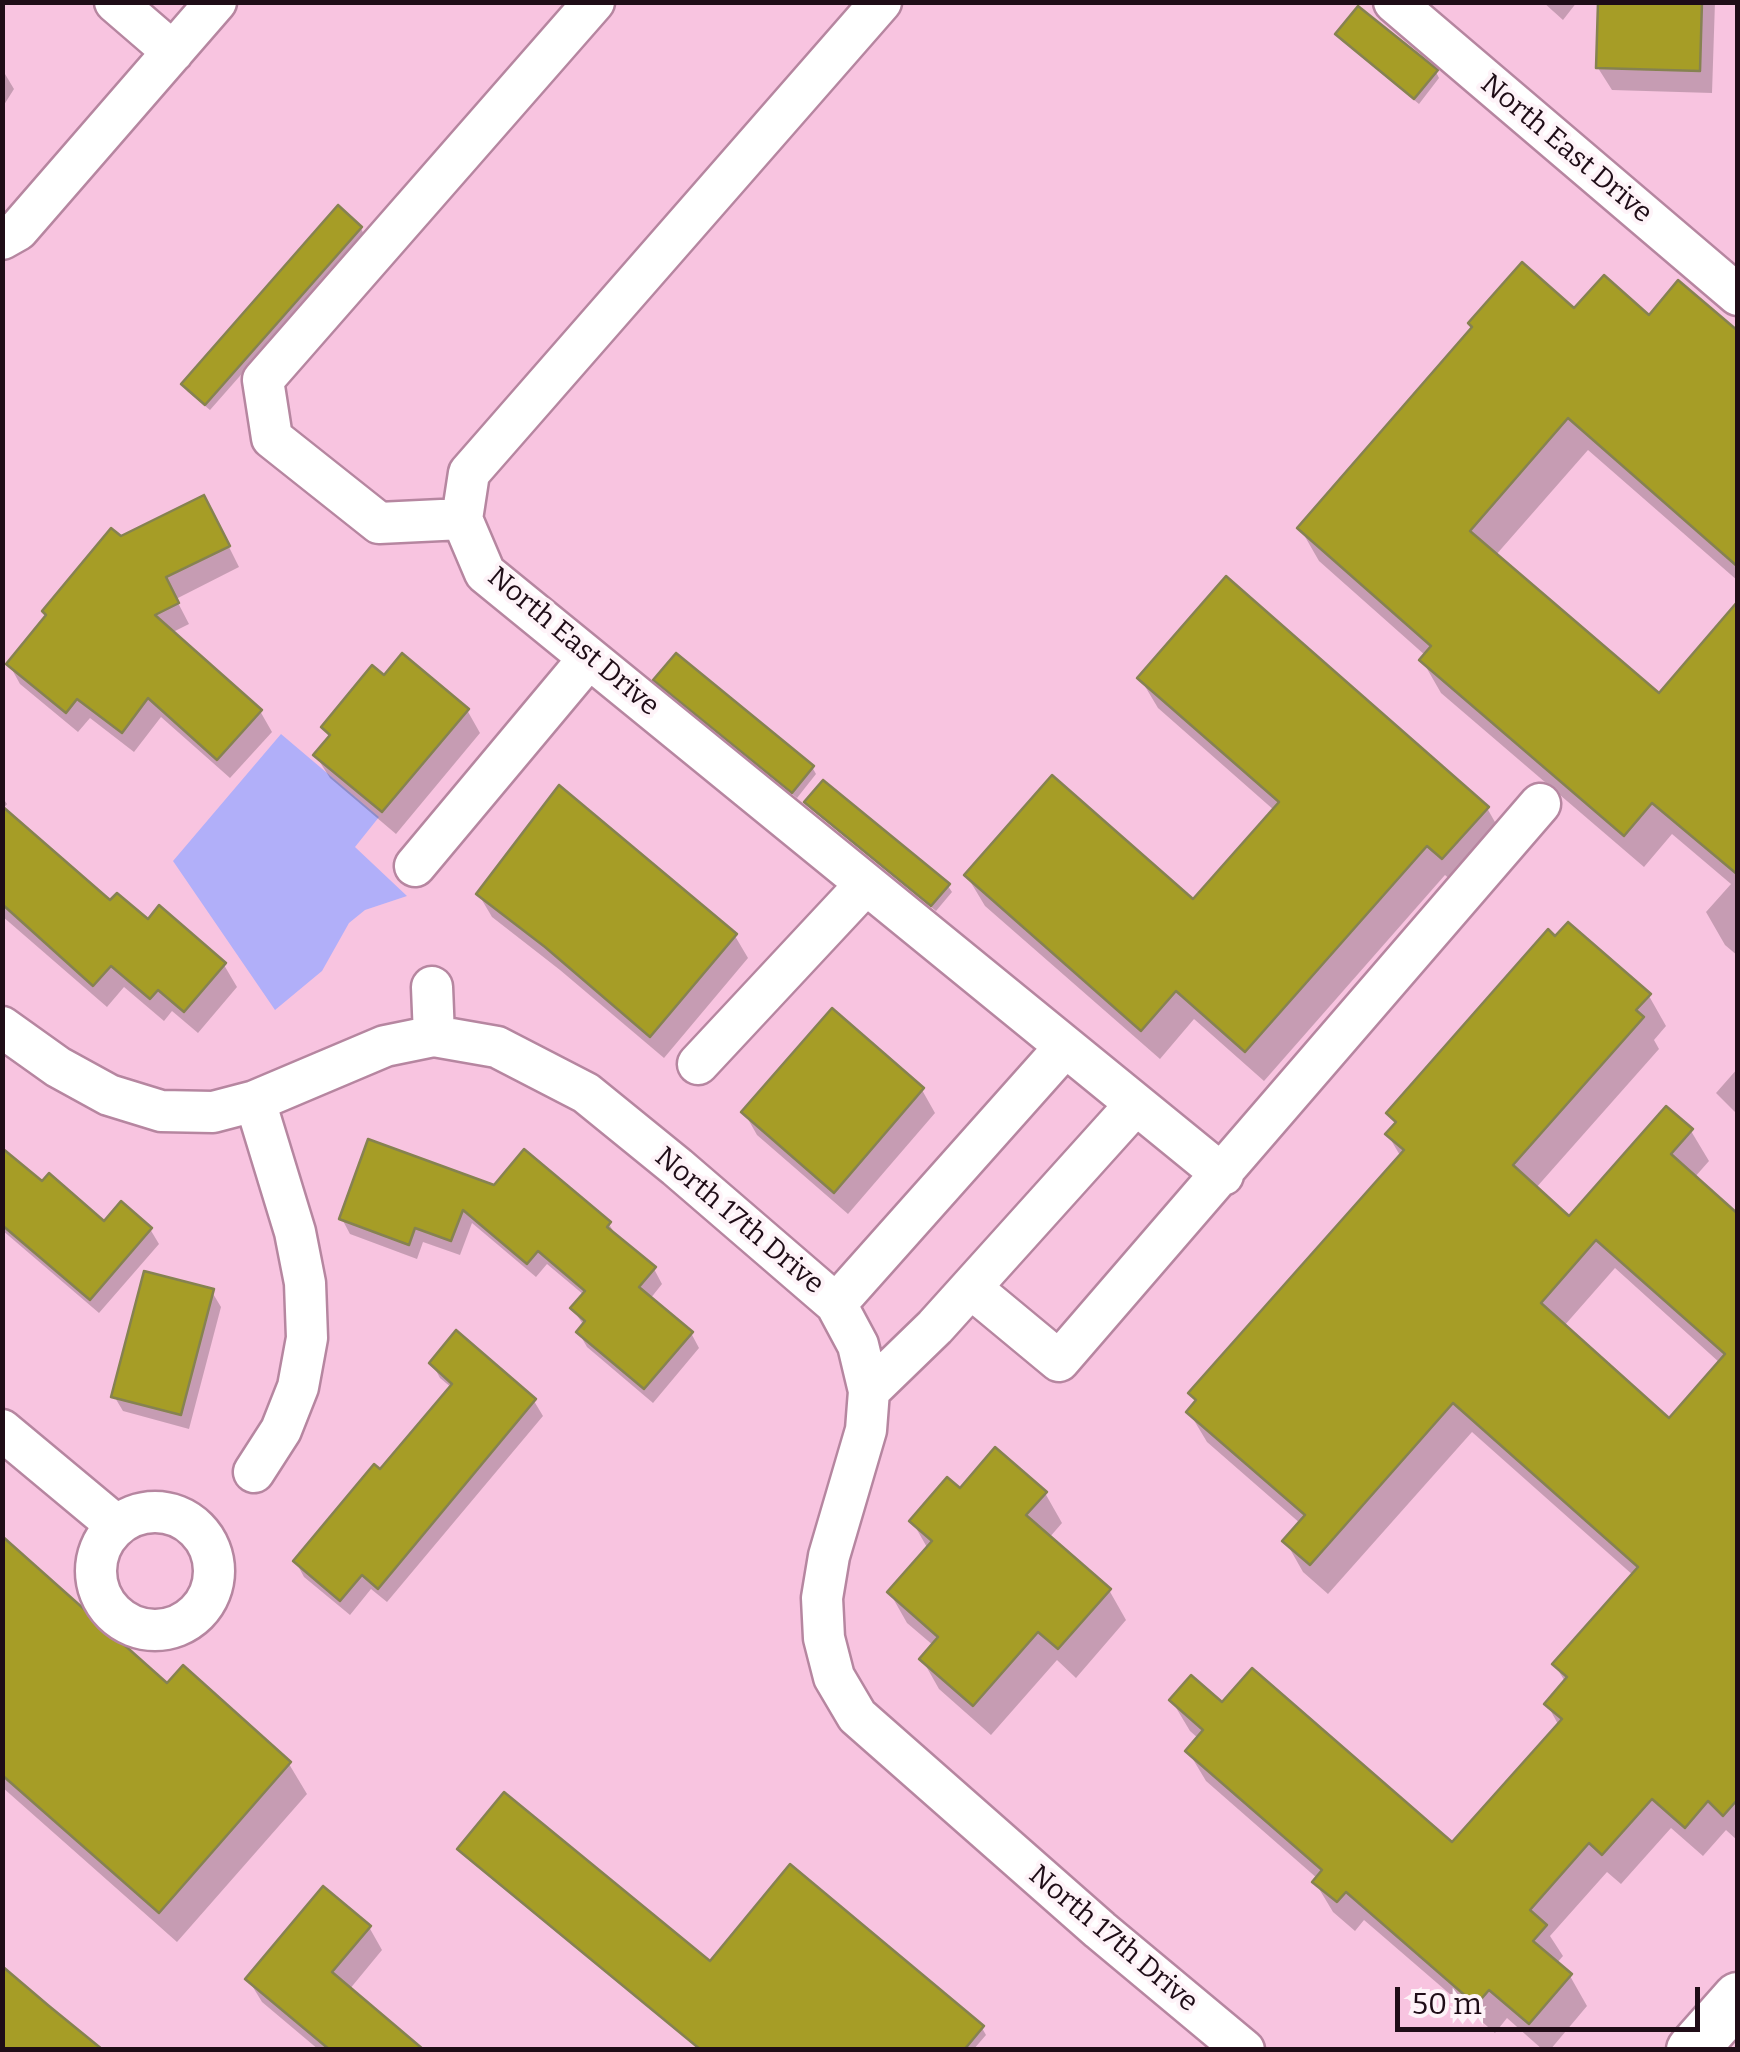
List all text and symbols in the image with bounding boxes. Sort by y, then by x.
street label: North East Drive [1473,68,1659,230]
street label: North East Drive [480,561,666,723]
street label: North 17th Drive [648,1141,830,1301]
street label: North 17th Drive [1022,1859,1204,2019]
scale bar [1400,1967,1705,2029]
text: 50 m [1412,1986,1482,2022]

